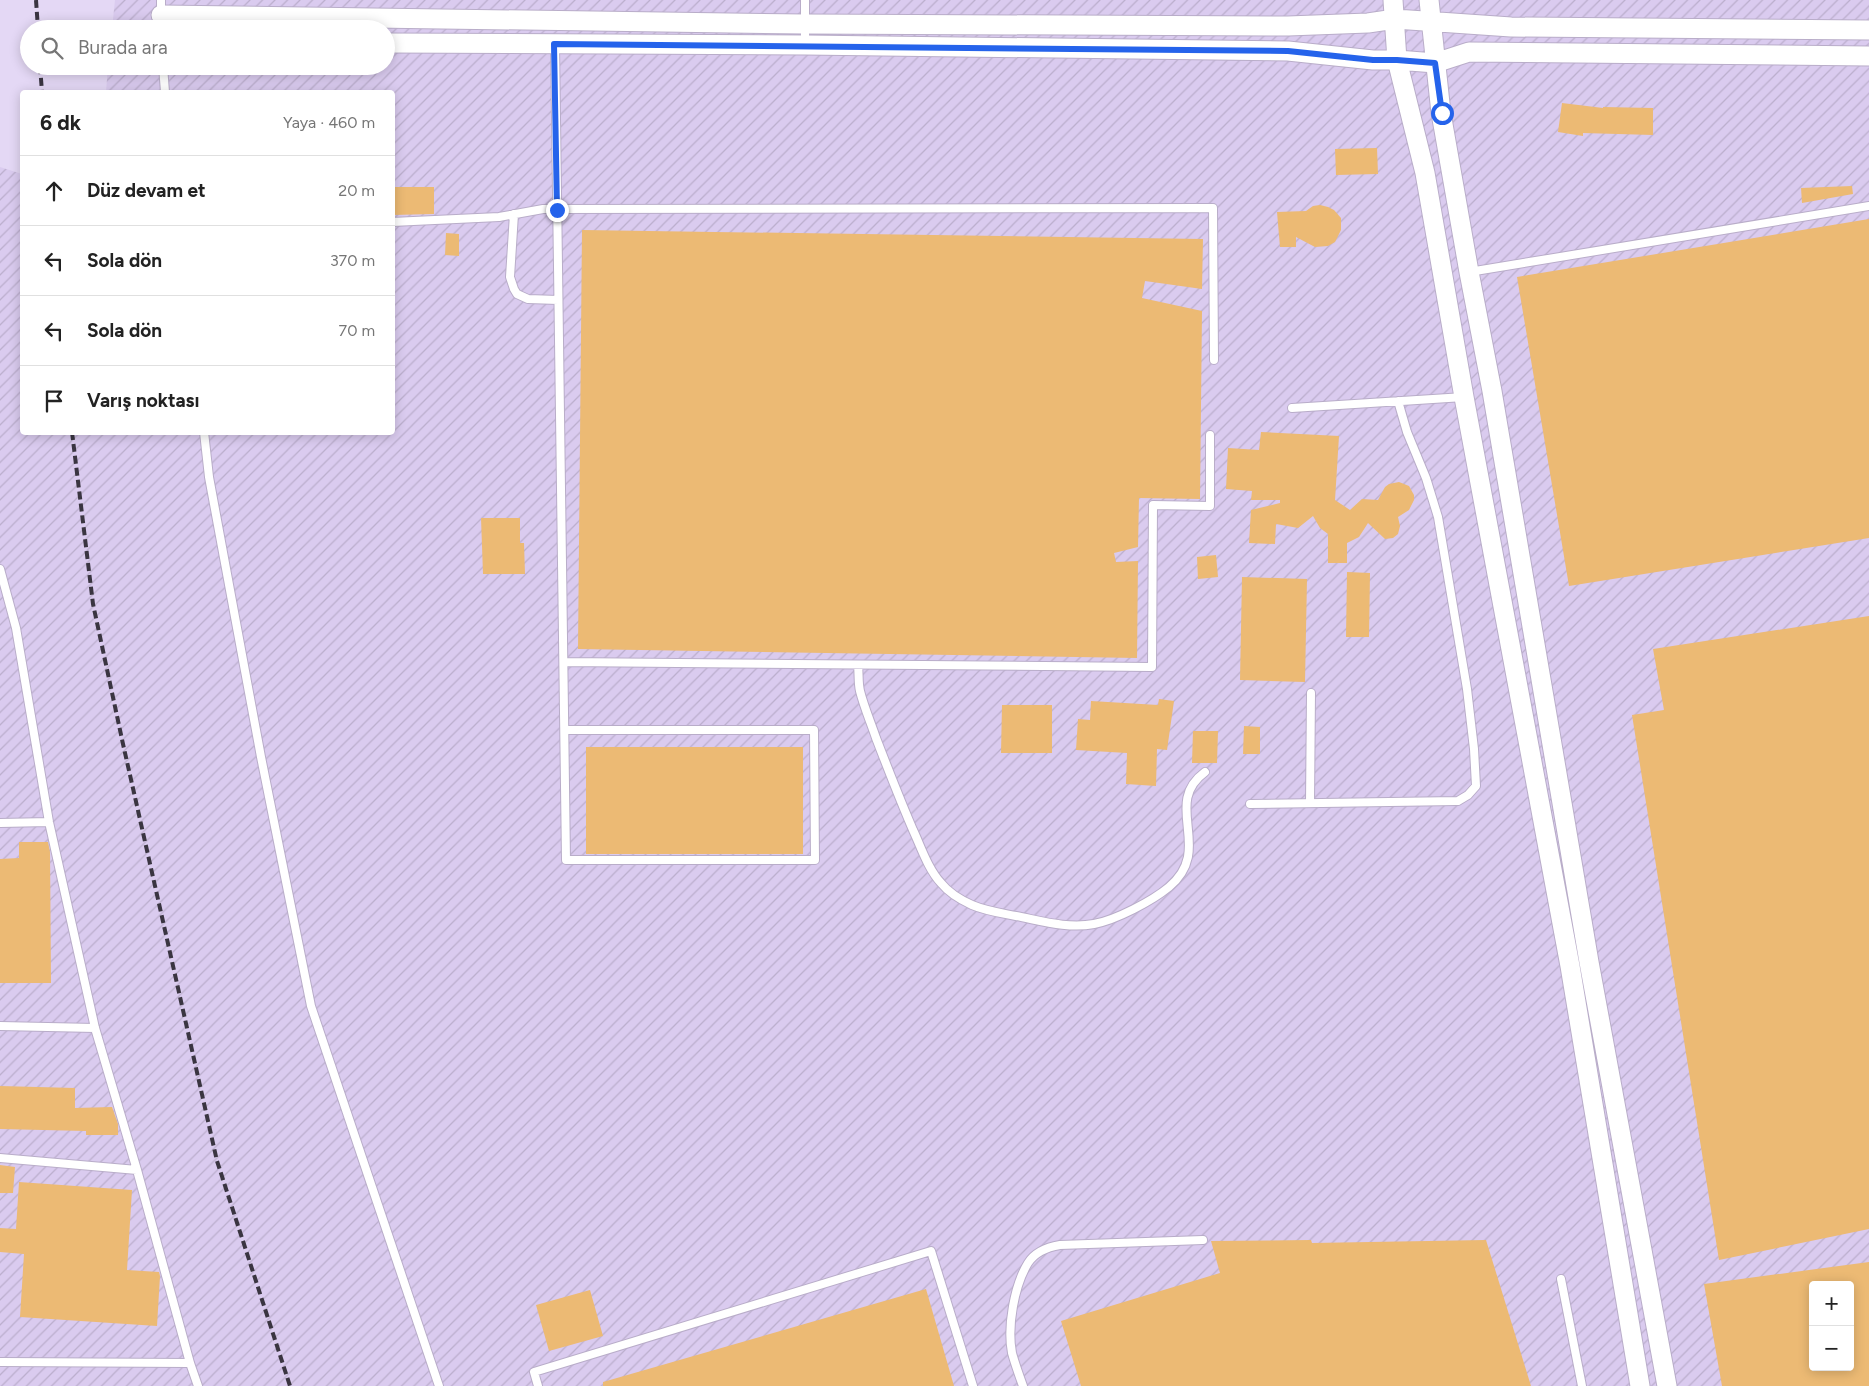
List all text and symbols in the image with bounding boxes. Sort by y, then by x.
search box [20,20,395,75]
icon: search [38,34,66,62]
text: Burada ara [78,36,168,59]
route start [1431,102,1454,125]
text: 6 dk [40,110,81,135]
text: Yaya · 460 m [283,113,375,132]
icon: ahead [40,177,68,205]
text: Düz devam et [87,179,206,202]
text: 20 m [338,181,375,200]
route end [546,199,569,222]
icon: left [40,247,68,275]
text: Sola dön [87,249,162,272]
text: 370 m [330,251,375,270]
icon: left [40,317,68,345]
text: Sola dön [87,319,162,342]
text: 70 m [339,321,375,340]
icon: arrive [40,387,68,415]
text: Varış noktası [87,389,199,412]
map controls [1809,1281,1854,1371]
button: + [1809,1281,1854,1326]
button: − [1809,1326,1854,1371]

